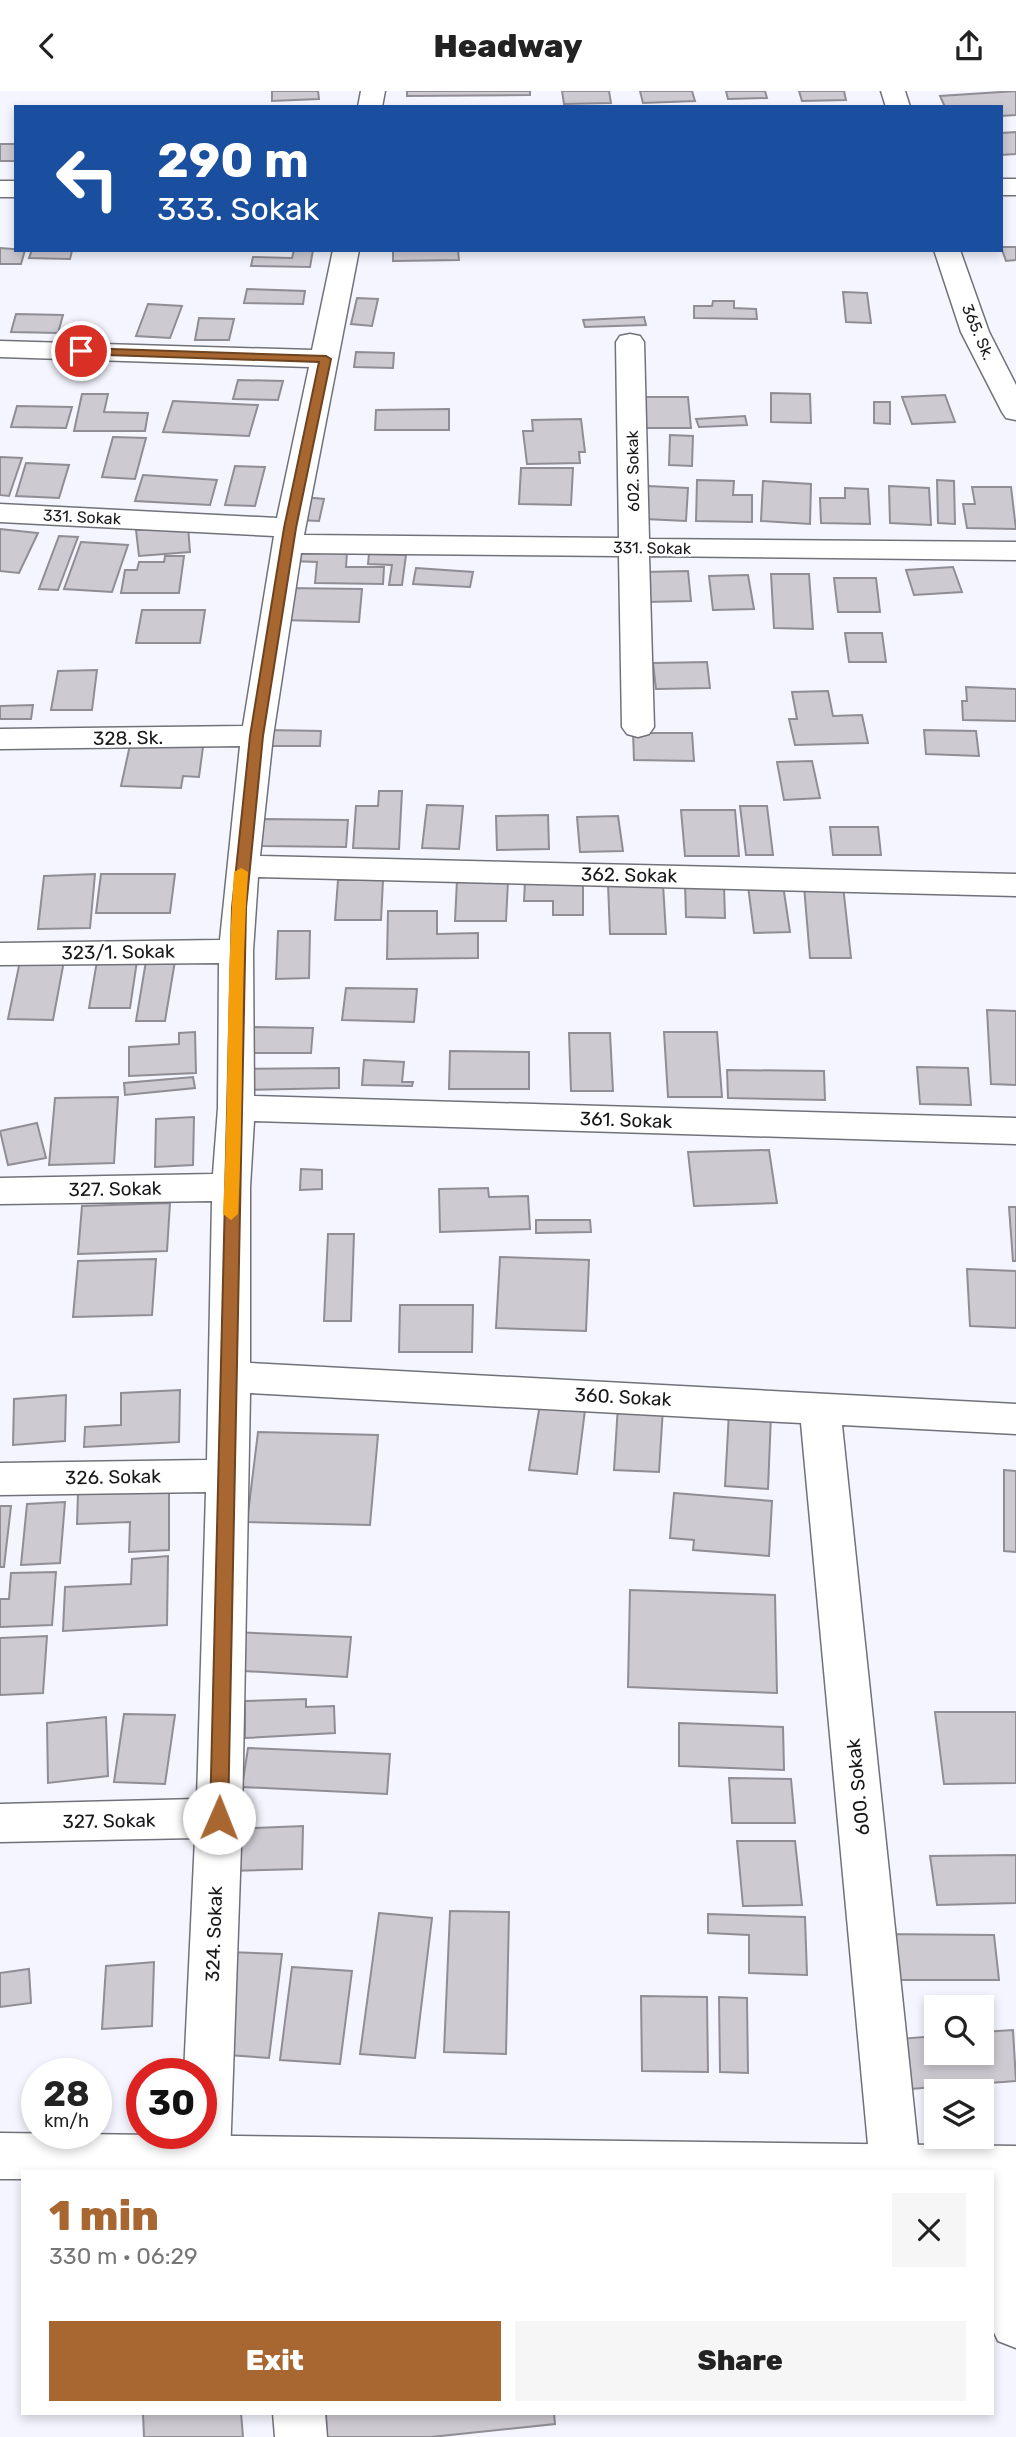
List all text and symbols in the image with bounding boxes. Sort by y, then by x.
icon: back [28,27,66,65]
text: Headway [433,27,583,65]
icon: share [950,27,988,65]
text: 290 m [157,131,309,189]
icon: left [42,133,133,224]
text: 333. Sokak [157,190,319,228]
street label: 365. Sk. [958,301,998,363]
pin [51,321,111,381]
icon: arrive [62,332,100,370]
street label: 602. Sokak [623,429,643,512]
street label: 331. Sokak [43,505,122,529]
street label: 331. Sokak [613,538,692,558]
street label: 328. Sk. [93,726,163,750]
street label: 362. Sokak [581,863,677,887]
street label: 323/1. Sokak [61,940,175,964]
street label: 361. Sokak [579,1107,673,1133]
street label: 327. Sokak [68,1177,162,1201]
street label: 360. Sokak [574,1383,672,1411]
street label: 326. Sokak [65,1465,161,1489]
street label: 600. Sokak [841,1737,875,1837]
position arrow [182,1781,256,1855]
street label: 327. Sokak [62,1809,156,1833]
street label: 324. Sokak [201,1885,227,1982]
map controls [924,1995,994,2149]
button: search [924,1995,994,2065]
speed limit sign: 30 [126,2058,217,2149]
text: 28 [43,2073,90,2115]
button: layers [924,2079,994,2149]
text: km/h [44,2110,89,2132]
text: 1 min [49,2191,159,2241]
button: close [892,2193,966,2267]
text: 330 m · 06:29 [49,2242,198,2270]
button: Exit [49,2321,501,2401]
button: Share [515,2321,966,2401]

